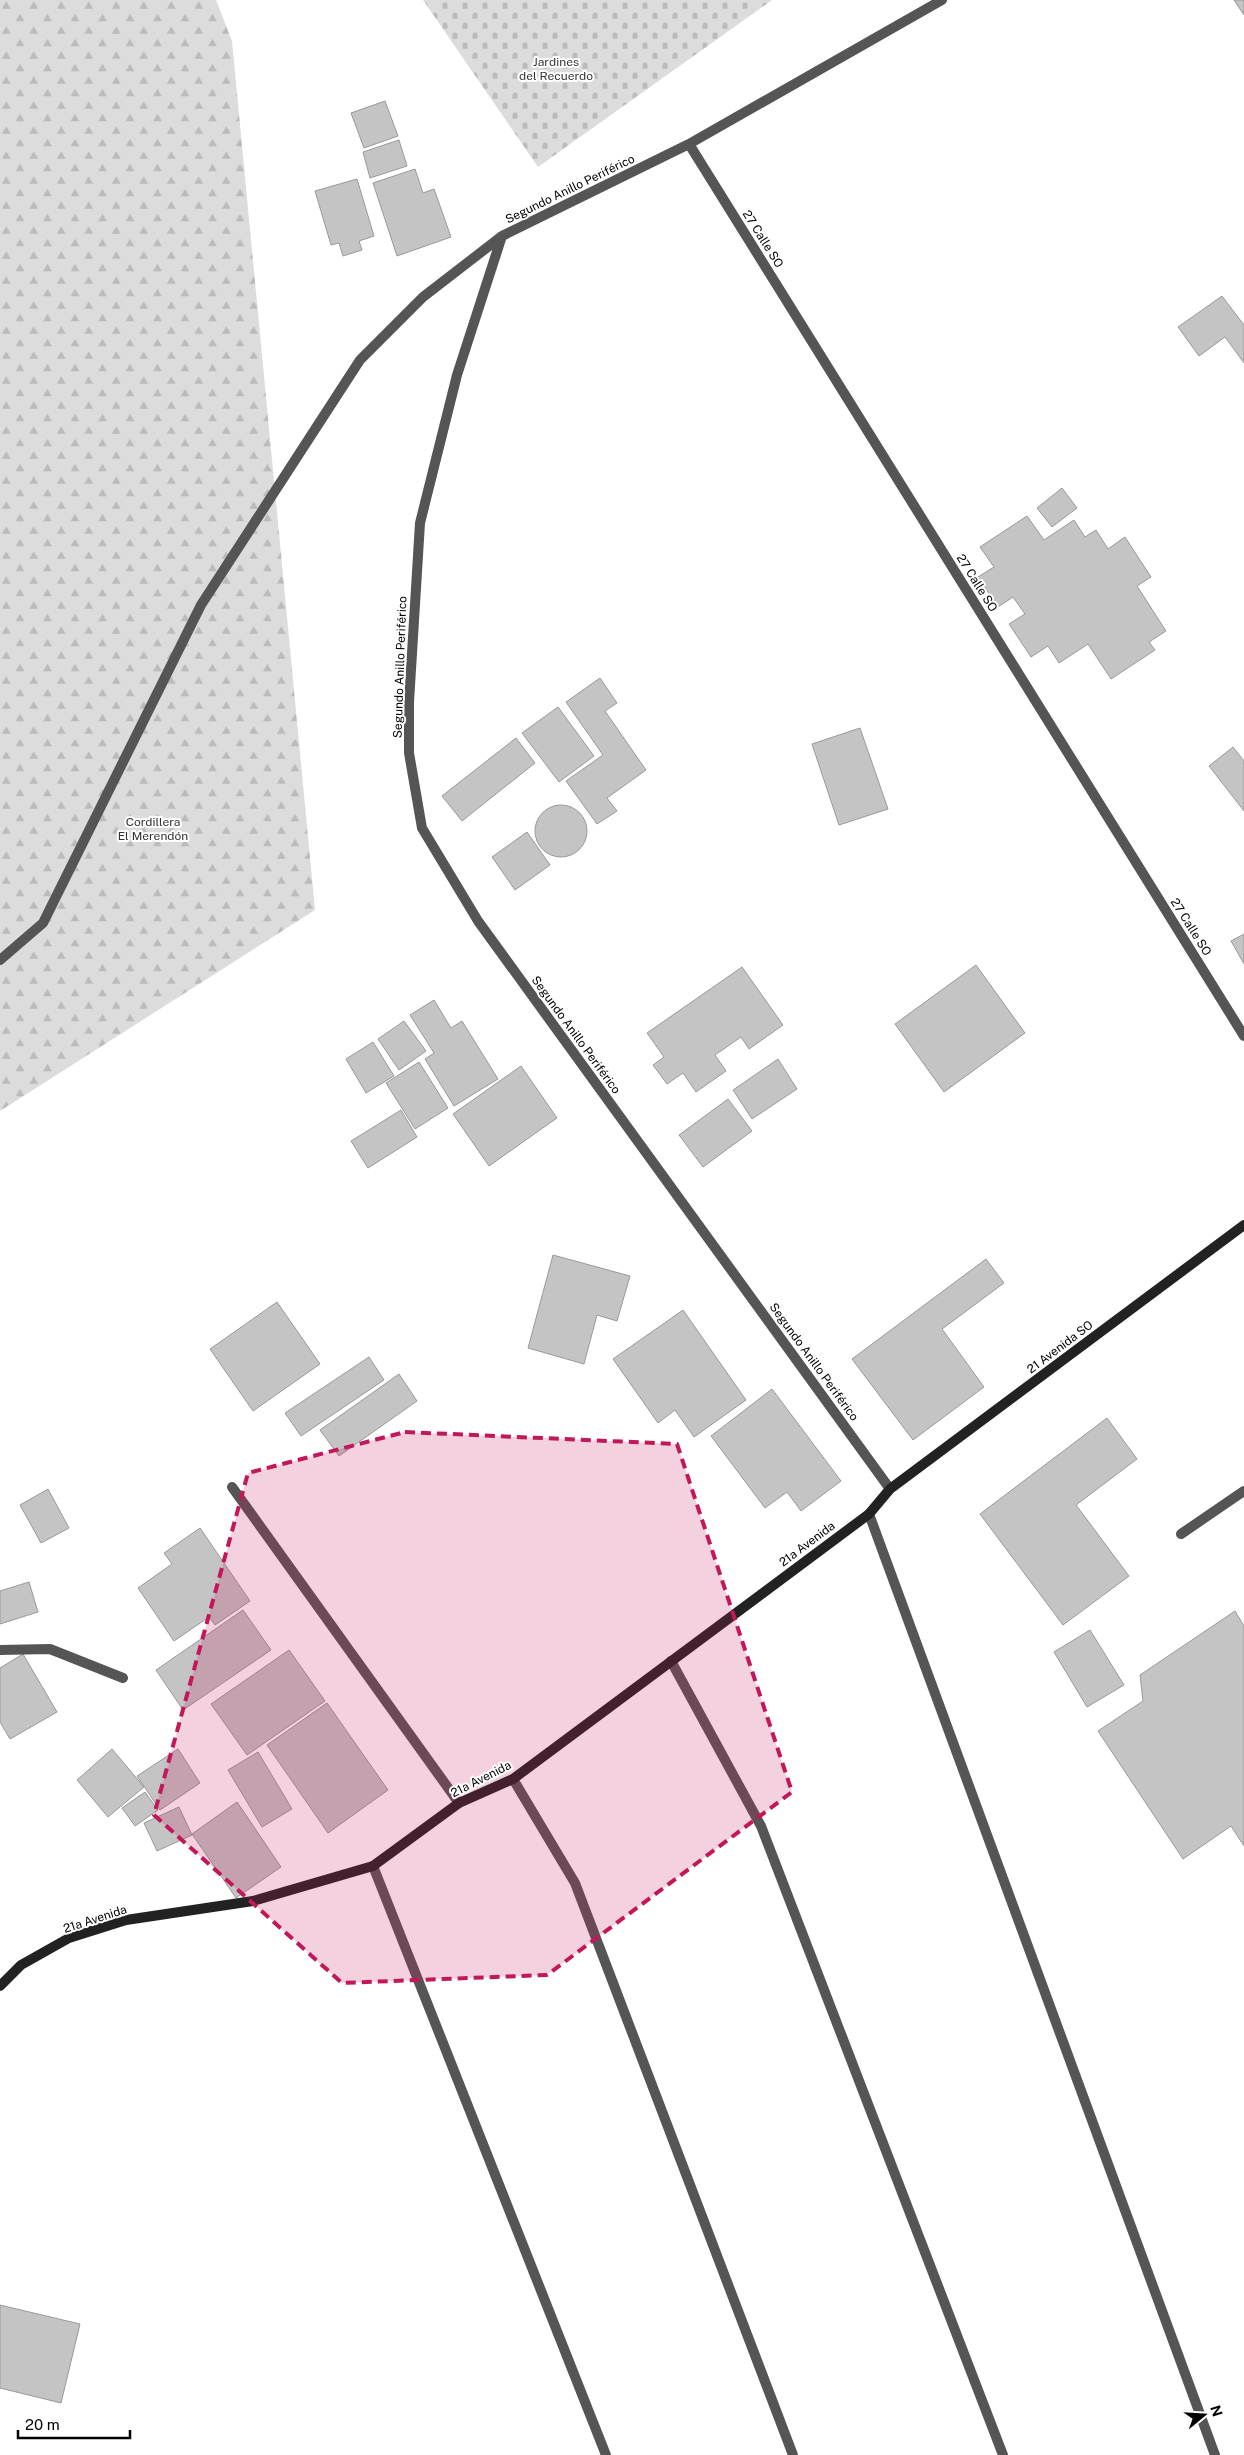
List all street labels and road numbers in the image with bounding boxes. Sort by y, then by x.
street label: Segundo Anillo Periférico [503,151,637,226]
street label: 27 Calle SO [740,208,786,271]
street label: 27 Calle SO [954,552,1000,615]
street label: Segundo Anillo Periférico [391,596,409,738]
street label: 27 Calle SO [1168,896,1214,959]
street label: Segundo Anillo Periférico [529,973,624,1097]
street label: Segundo Anillo Periférico [767,1300,862,1424]
street label: 21 Avenida SO [1024,1318,1096,1376]
street label: 21a Avenida [777,1519,837,1569]
street label: 21a Avenida [449,1758,513,1800]
street label: 21a Avenida [62,1902,128,1936]

